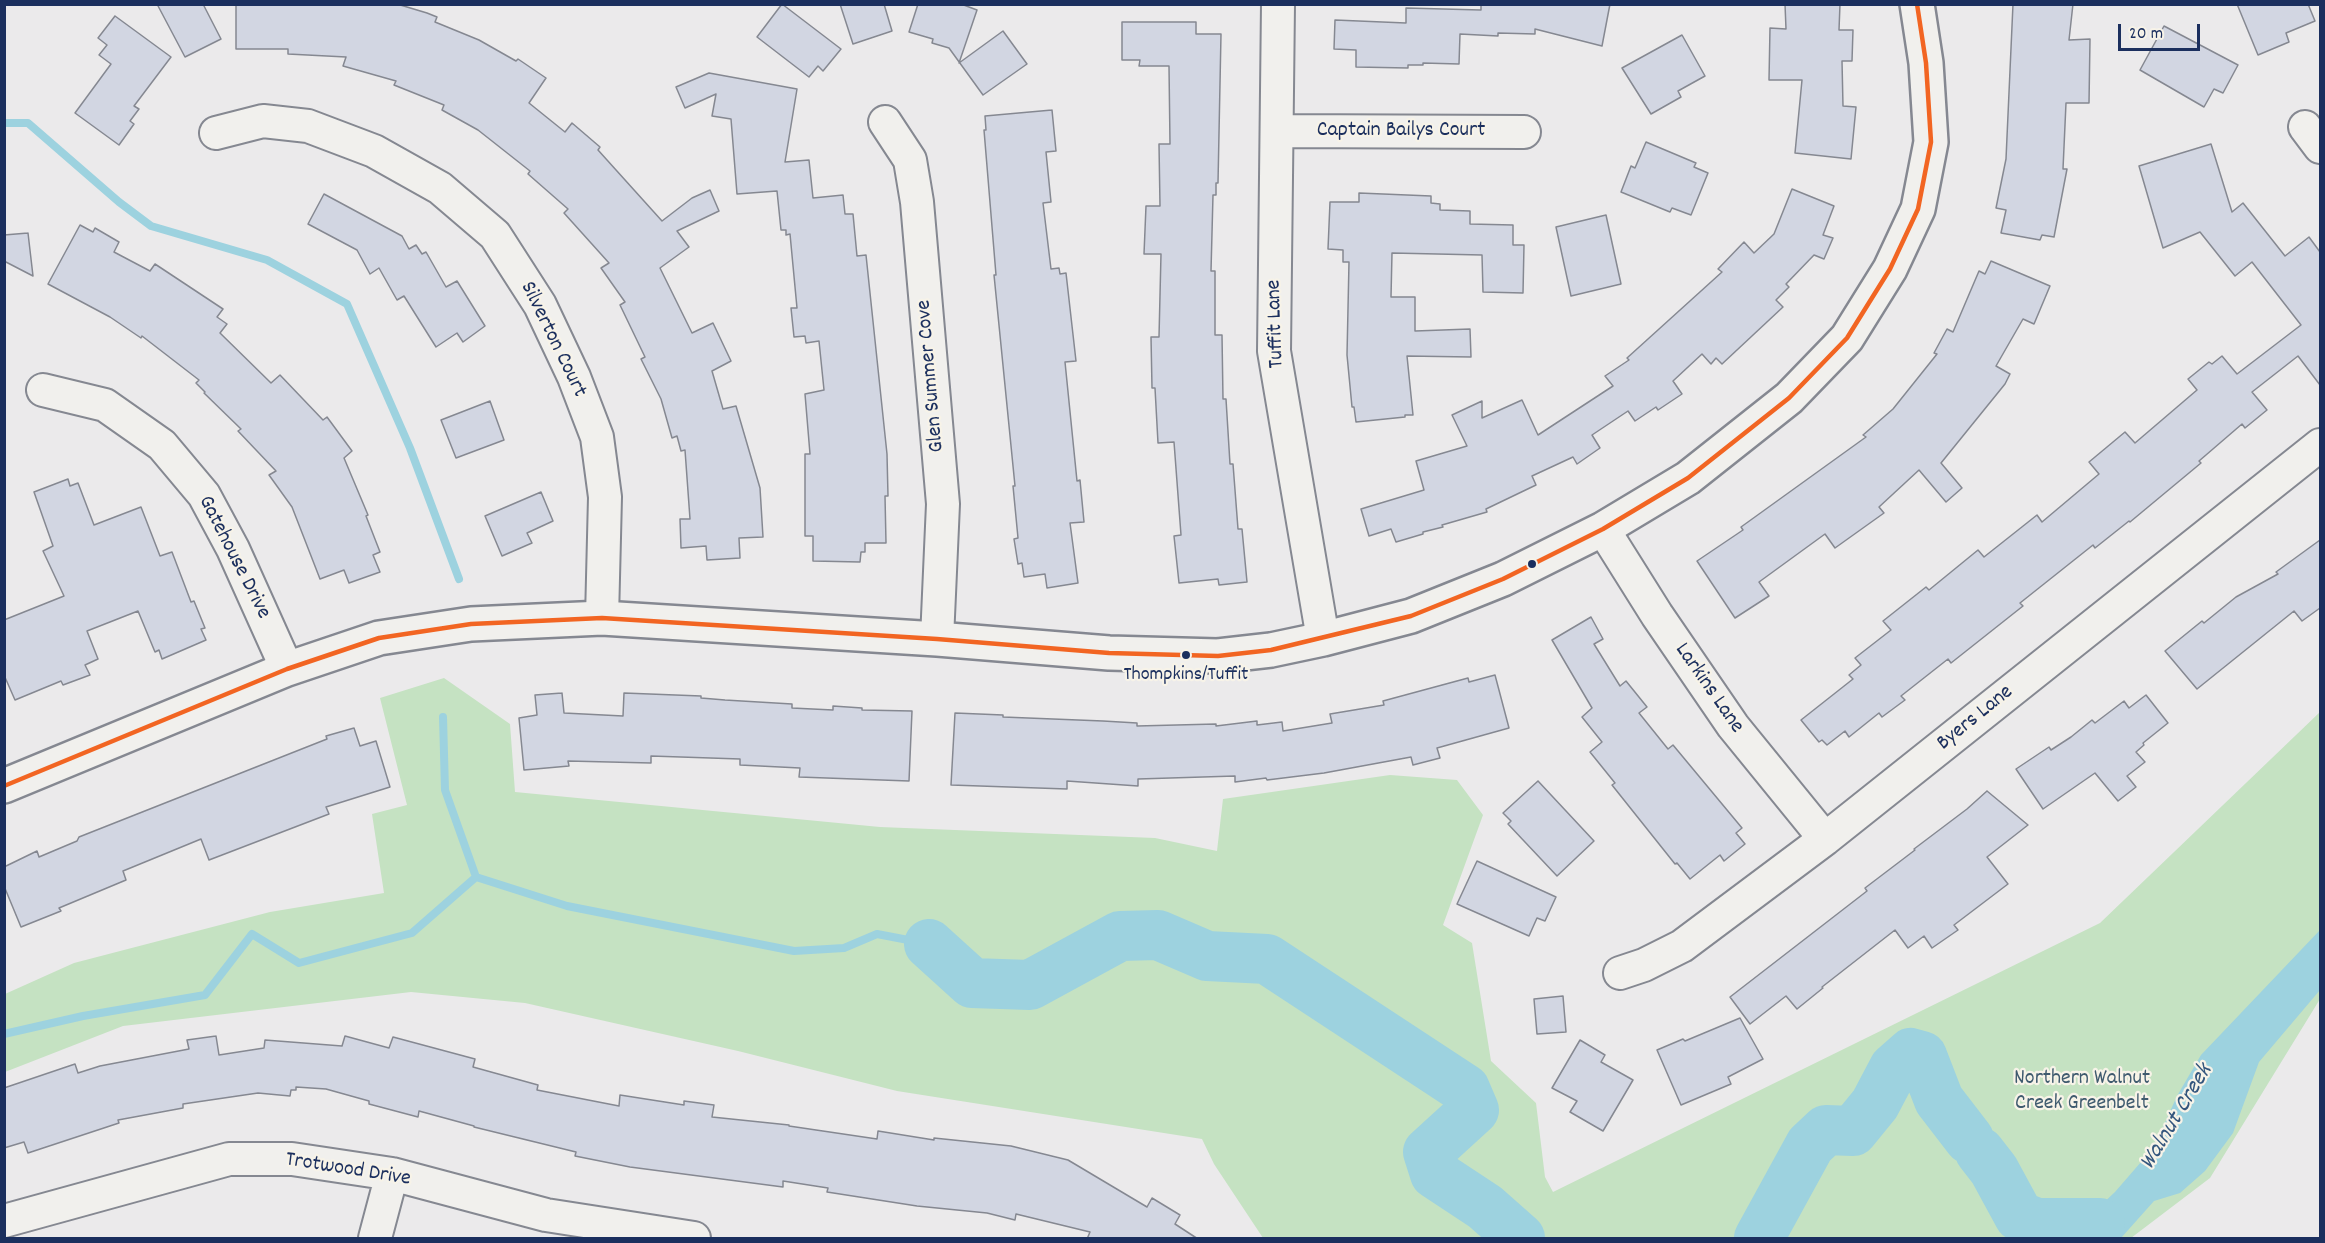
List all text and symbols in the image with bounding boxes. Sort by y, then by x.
scale bar [2121,12,2204,50]
text: 20 m [2129,22,2163,47]
street label: Captain Bailys Court [1317,119,1485,145]
street label: Silverton Court [513,278,591,402]
street label: Tuffit Lane [1262,279,1292,369]
street label: Glen Summer Cove [912,299,952,453]
street label: Gatehouse Drive [191,492,275,624]
unlabelled marker [1526,558,1538,570]
street label: Larkins Lane [1667,639,1749,739]
marker: Thompkins/Tuffit [1180,649,1192,661]
place label: Thompkins/Tuffit [1124,664,1248,688]
street label: Byers Lane [1932,680,2020,758]
water label: Walnut Creek [2135,1060,2221,1176]
park label: Northern Walnut Creek Greenbelt [2014,1067,2150,1118]
street label: Trotwood Drive [284,1148,412,1194]

